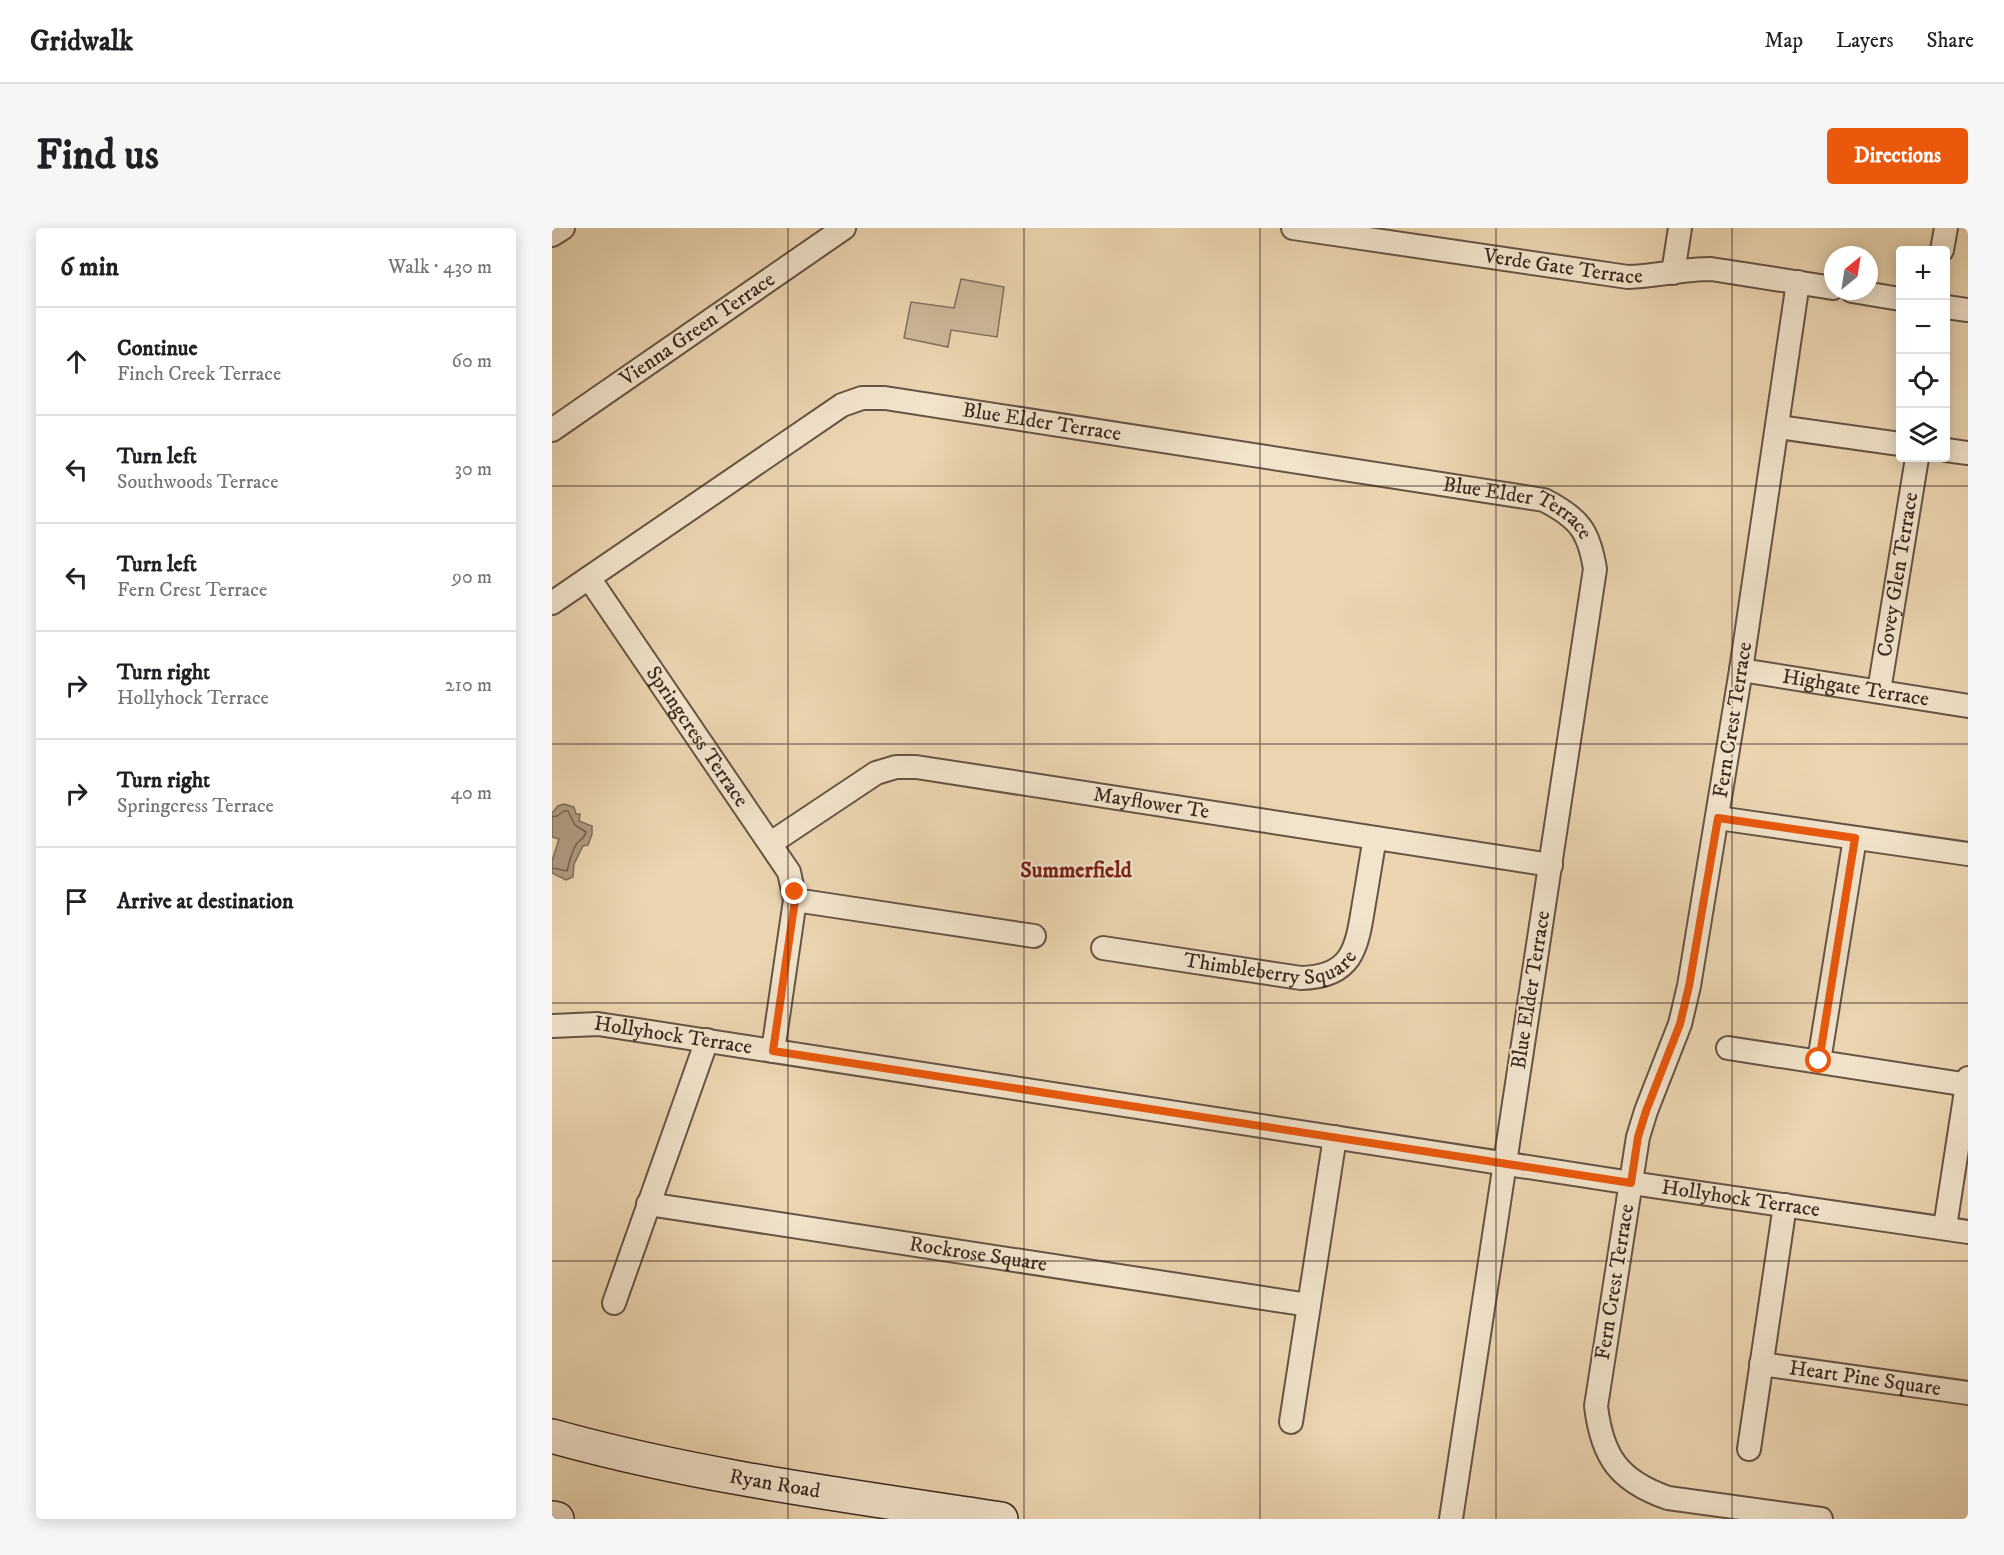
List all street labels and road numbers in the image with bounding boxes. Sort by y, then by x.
street label: Verde Gate Terrace [1481,243,1644,290]
street label: Vienna Green Terrace [614,266,780,393]
street label: Blue Elder Terrace [961,397,1123,447]
street label: Blue Elder Terrace [1441,471,1598,544]
street label: Covey Glen Terrace [1872,490,1924,659]
street label: Fern Crest Terrace [1708,640,1758,800]
street label: Springcress Terrace [640,661,754,812]
street label: Highgate Terrace [1780,664,1931,713]
street label: Mayflower Te [1091,782,1211,825]
street label: Blue Elder Terrace [1506,909,1556,1071]
street label: Thimbleberry Square [1182,946,1363,991]
street label: Hollyhock Terrace [592,1011,754,1061]
street label: Hollyhock Terrace [1660,1175,1822,1223]
street label: Fern Crest Terrace [1590,1202,1640,1362]
street label: Rockrose Square [908,1231,1049,1278]
street label: Heart Pine Square [1788,1355,1943,1402]
street label: Ryan Road [727,1463,822,1505]

